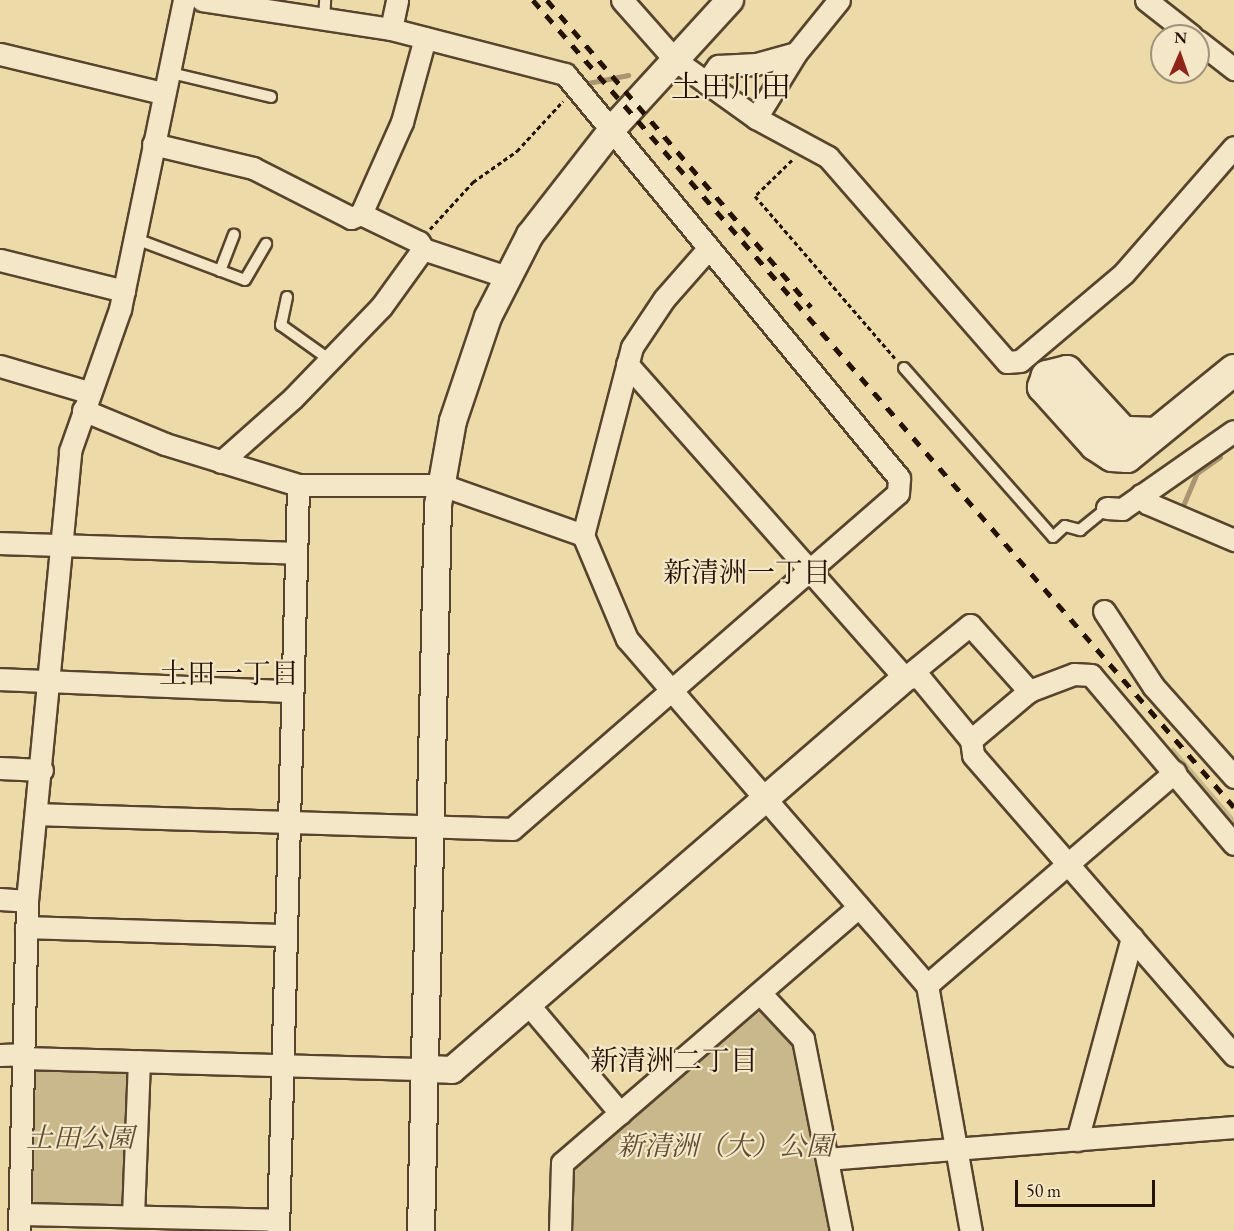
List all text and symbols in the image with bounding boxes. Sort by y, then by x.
north arrow [1150,24,1210,84]
text: N [1174,27,1187,48]
district label: 土田川田 [671,69,791,105]
district label: 新清洲一丁目 [663,555,831,589]
district label: 土田一丁目 [159,656,299,690]
district label: 新清洲二丁目 [590,1043,758,1077]
park label: 土田公園 [26,1122,134,1154]
park label: 新清洲（大）公園 [617,1130,833,1162]
scale bar [1018,1168,1158,1206]
text: 50 m [1026,1179,1061,1202]

